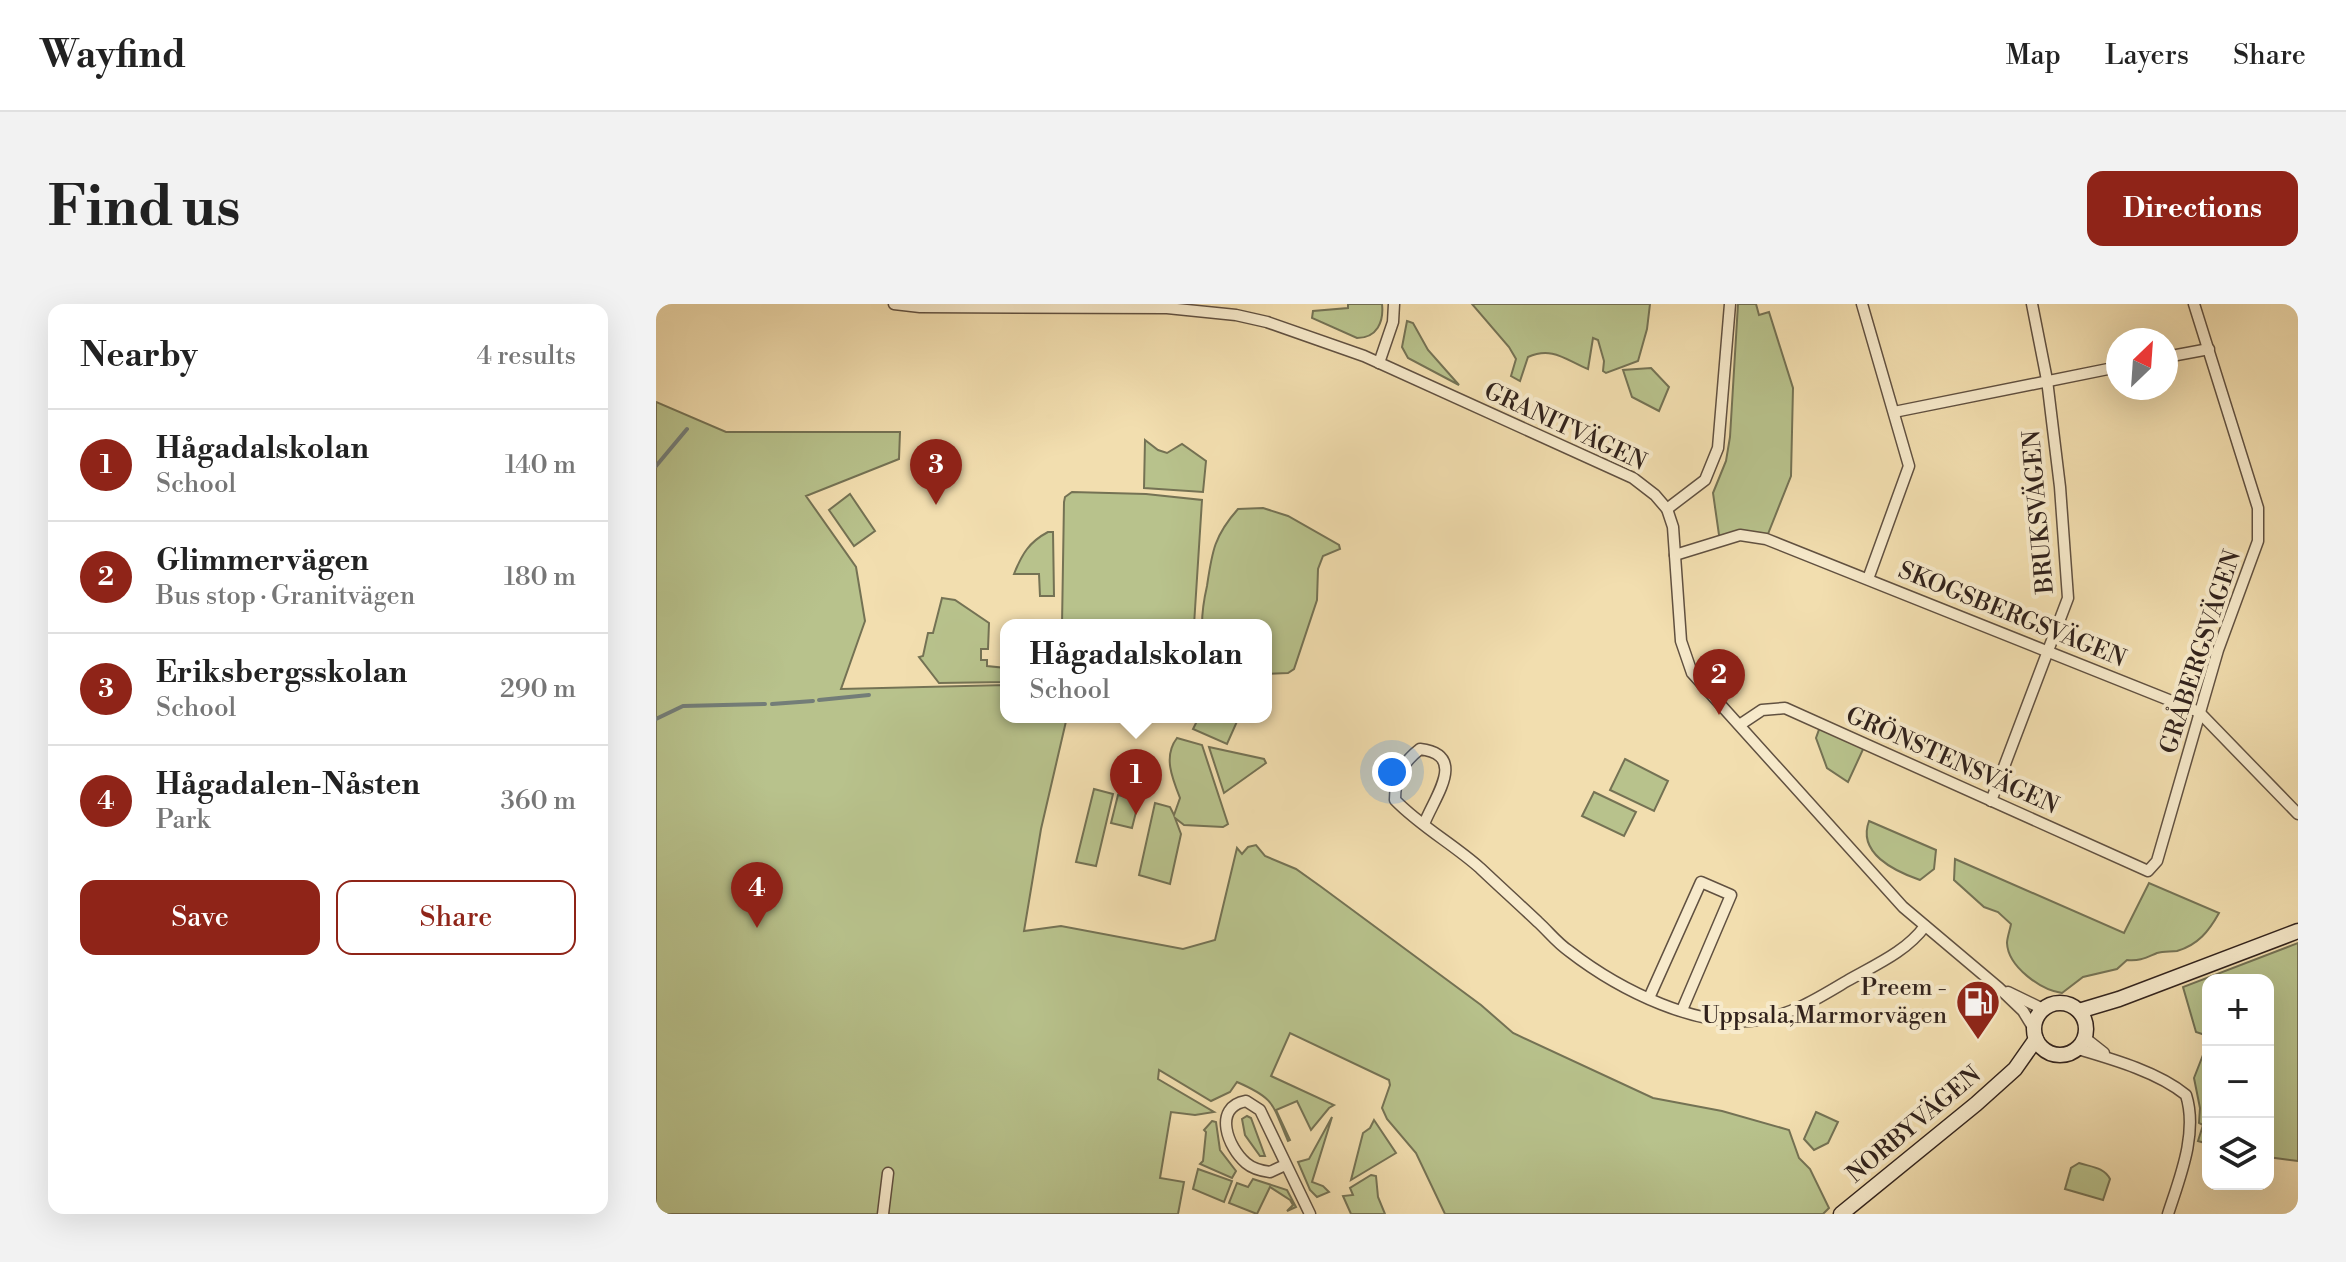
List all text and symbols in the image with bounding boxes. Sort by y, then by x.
text: Wayfind [40,32,186,79]
text: Map [2006,38,2061,73]
text: Layers [2105,38,2189,73]
text: Share [2233,38,2306,73]
button: Directions [2087,171,2298,246]
text: Find us [48,173,241,243]
north arrow [2106,328,2178,400]
text: Nearby [80,335,198,377]
text: 4 results [477,340,576,372]
street label: GRANITVÄGEN [1479,375,1651,478]
street label: BRUKSVÄGEN [2016,429,2061,596]
text: Hågadalskolan [156,430,369,468]
pin: 3 [910,439,962,505]
text: 1 [100,449,112,481]
text: 140 m [505,449,576,481]
text: School [156,468,236,500]
text: Glimmervägen [156,542,369,580]
street label: GRÅBERGSVÄGEN [2153,546,2248,758]
street label: SKOGSBERGSVÄGEN [1894,555,2131,674]
text: 2 [98,561,114,593]
text: 180 m [504,561,576,593]
text: Bus stop · Granitvägen [156,580,415,612]
popup [1000,619,1272,723]
text: Hågadalskolan [1030,636,1242,674]
pin: 2 [1693,649,1745,715]
text: Eriksbergsskolan [156,654,407,692]
text: 3 [98,673,114,705]
text: 290 m [500,673,576,705]
text: School [1030,674,1110,706]
text: School [156,692,236,724]
street label: GRÖNSTENSVÄGEN [1841,700,2064,821]
pin: 1 [1110,749,1162,815]
your location [1372,752,1412,792]
text: Hågadalen-Nåsten [156,766,420,804]
text: 4 [97,785,115,817]
text: 360 m [501,785,576,817]
text: Park [156,804,210,836]
pin: 4 [731,862,783,928]
button: Save [80,880,320,955]
button: Share [336,880,576,955]
place label: Preem - Uppsala,Marmorvägen [1702,973,1947,1031]
map controls [2202,974,2274,1190]
button: + [2202,974,2274,1046]
fuel station icon: Preem - Uppsala,Marmorvägen [1954,978,2002,1041]
button: − [2202,1046,2274,1118]
street label: NORBYVÄGEN [1840,1059,1987,1190]
button: layers [2202,1118,2274,1190]

